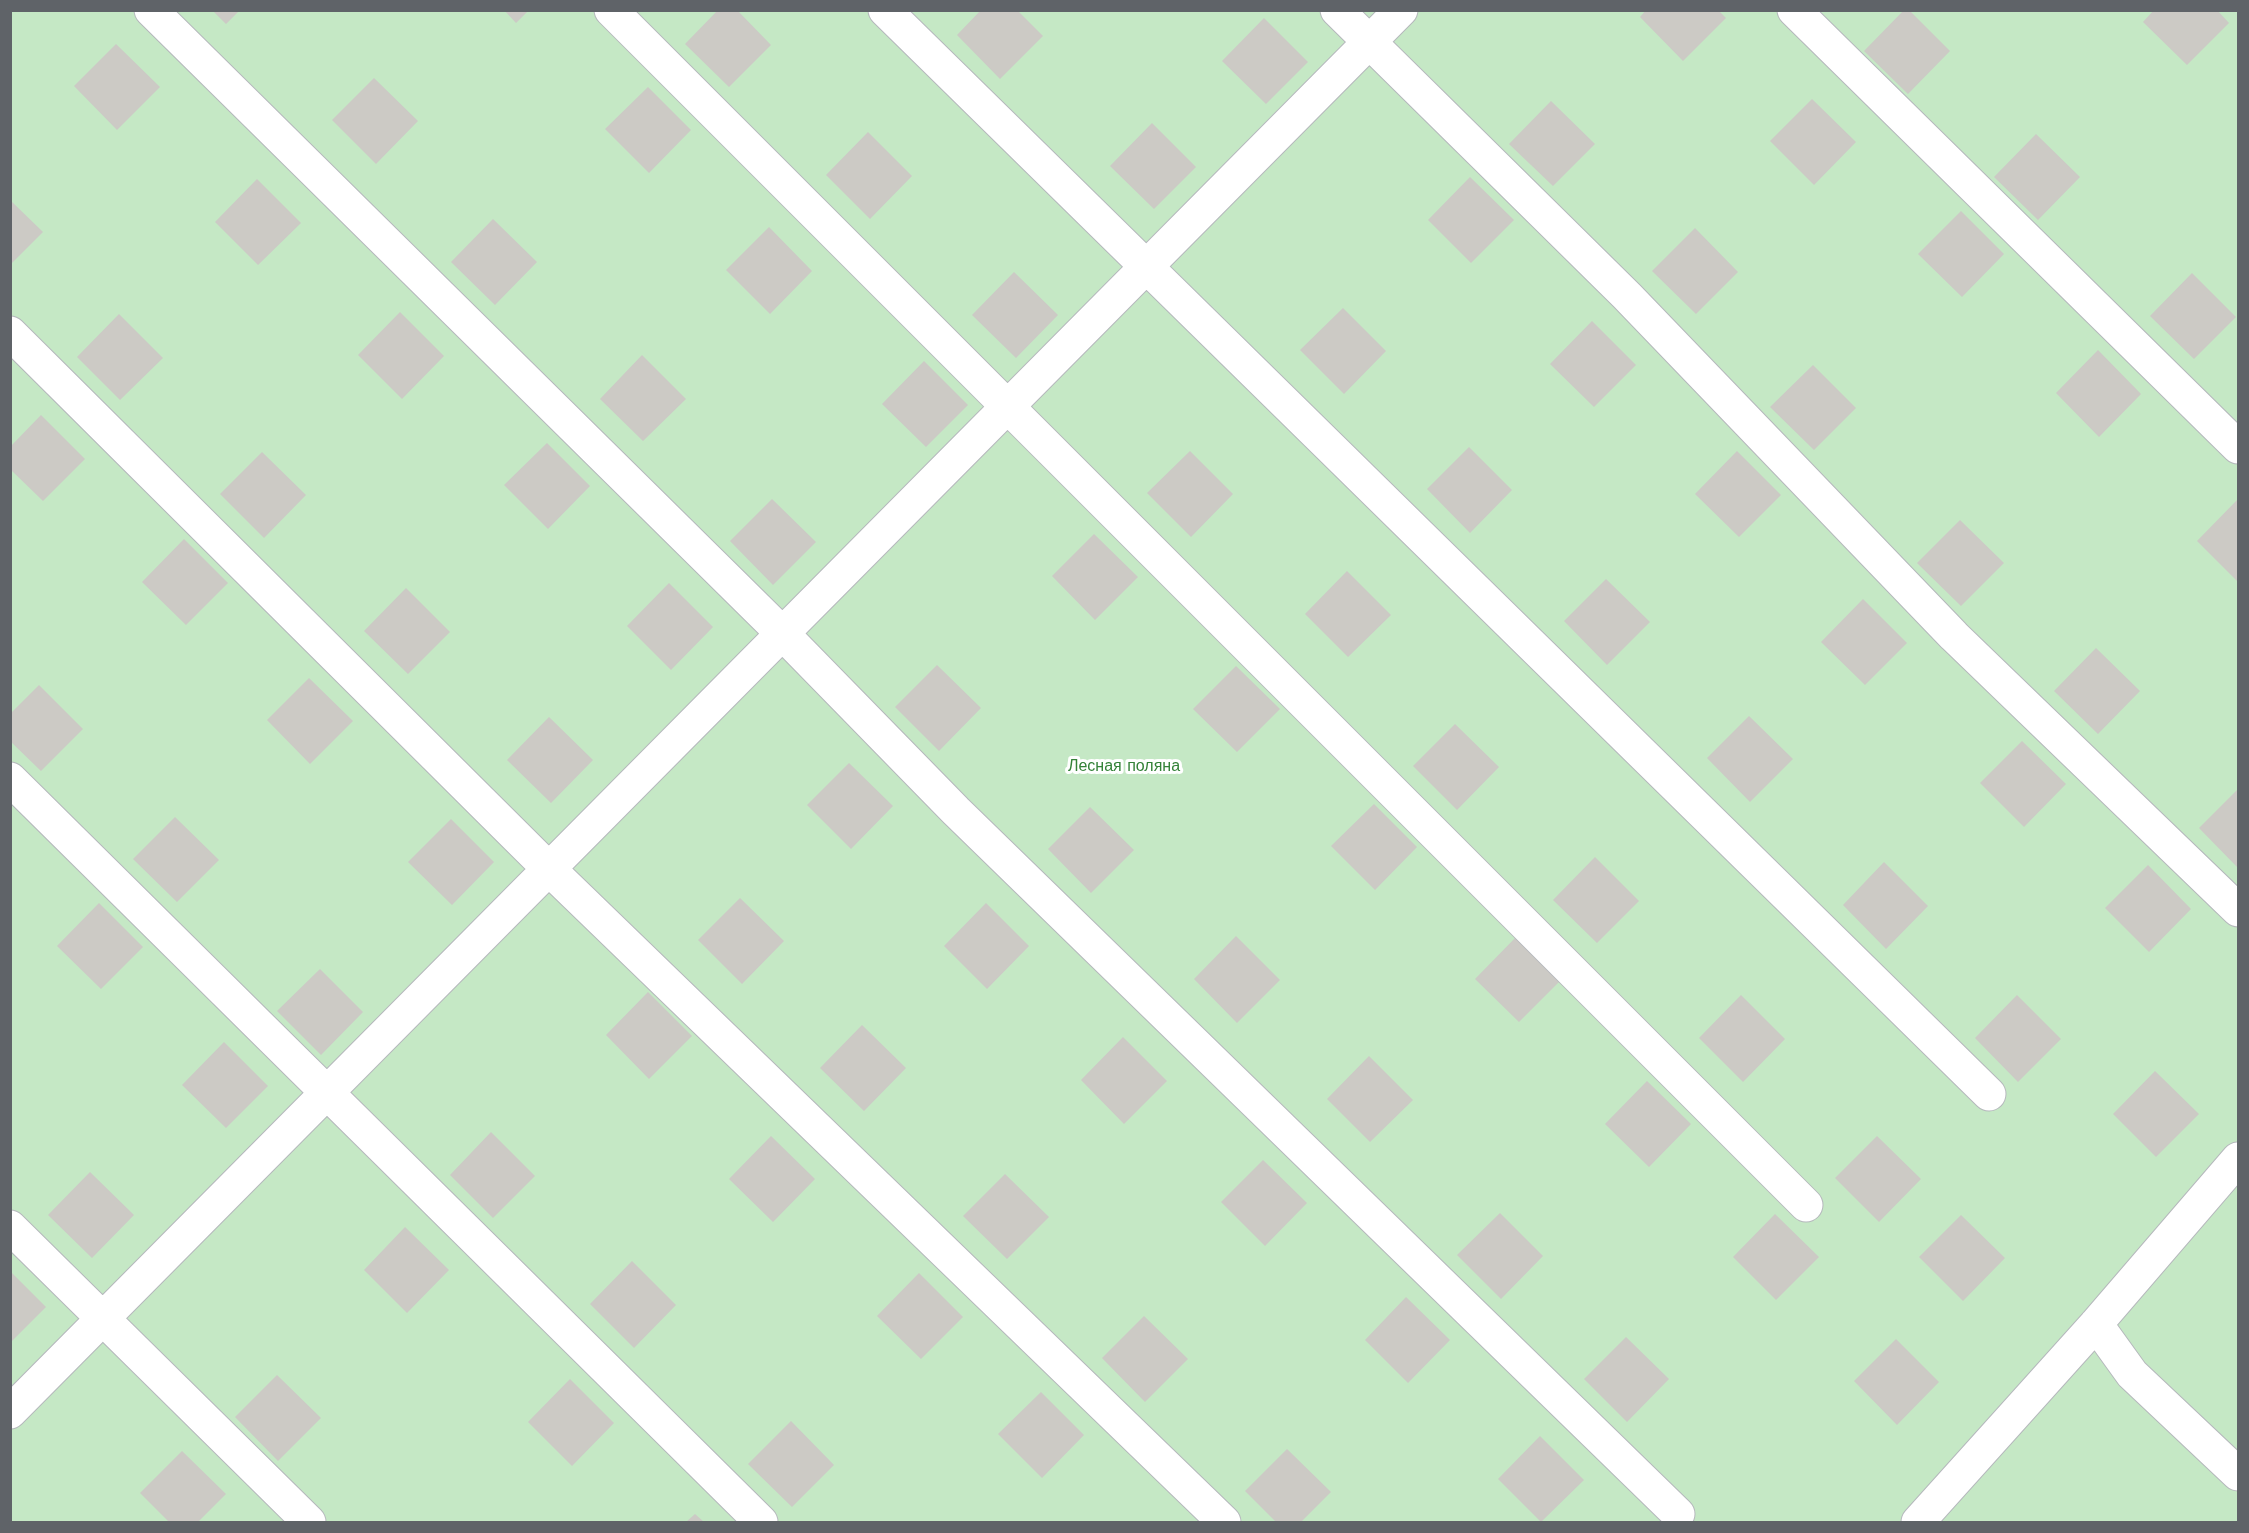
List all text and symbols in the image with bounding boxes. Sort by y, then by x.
park label: Лесная поляна [1068,756,1180,776]

